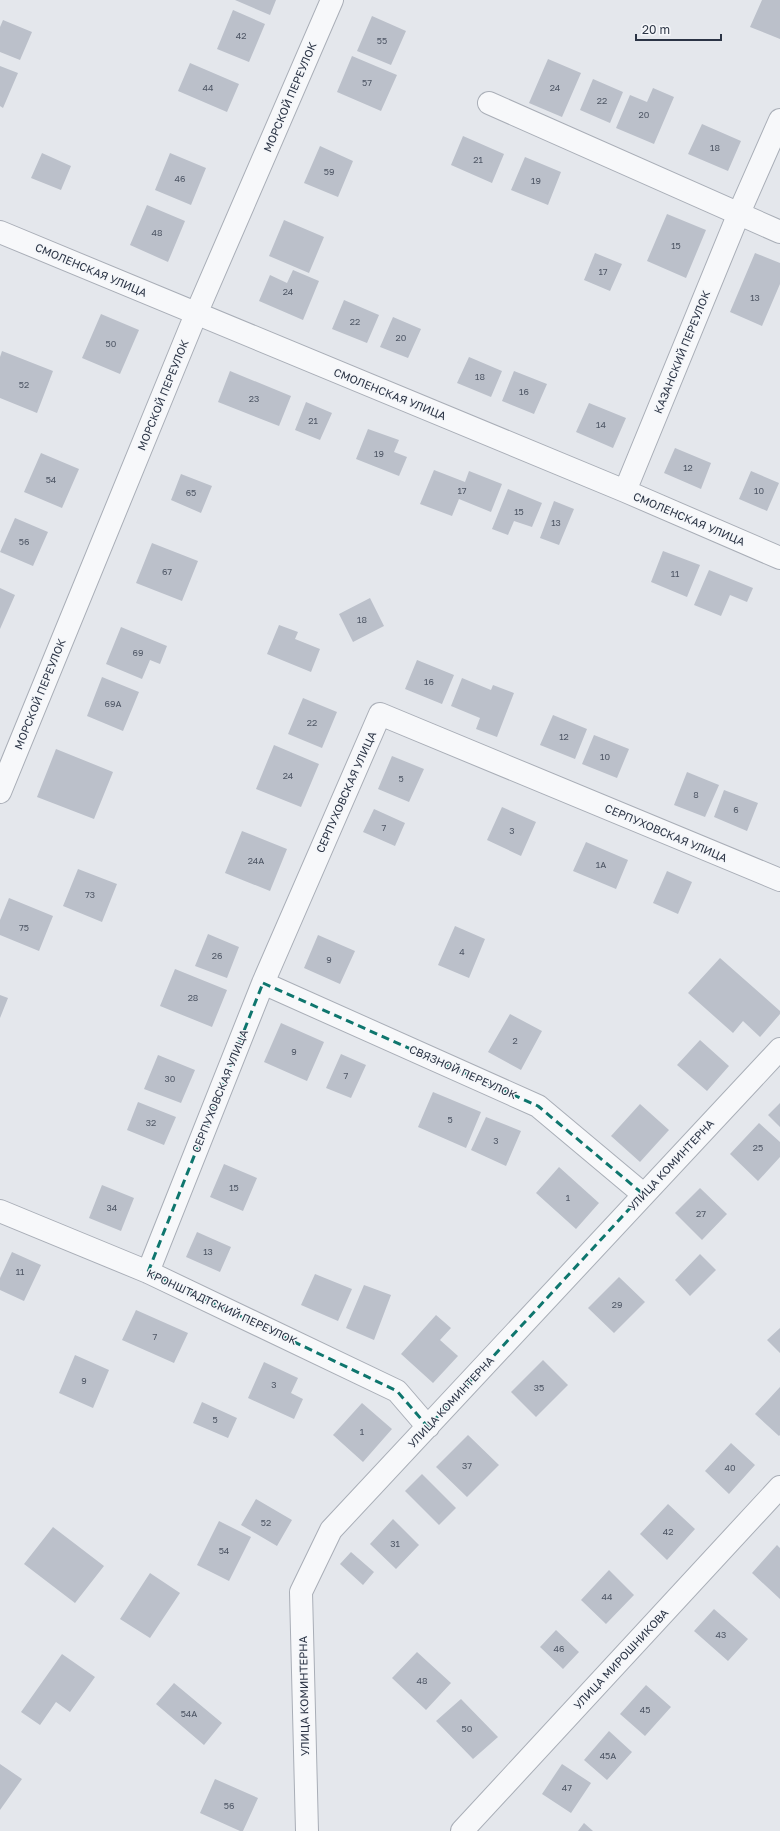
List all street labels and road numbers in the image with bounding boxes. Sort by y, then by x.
street label: МОРСКОЙ ПЕРЕУЛОК [260,39,319,154]
street label: СМОЛЕНСКАЯ УЛИЦА [33,240,150,299]
street label: КАЗАНСКИЙ ПЕРЕУЛОК [651,288,712,415]
street label: МОРСКОЙ ПЕРЕУЛОК [134,337,191,452]
street label: СМОЛЕНСКАЯ УЛИЦА [332,365,449,422]
street label: СМОЛЕНСКАЯ УЛИЦА [631,489,748,548]
street label: МОРСКОЙ ПЕРЕУЛОК [11,636,68,751]
street label: СЕРПУХОВСКАЯ УЛИЦА [313,728,379,855]
street label: СЕРПУХОВСКАЯ УЛИЦА [603,801,730,864]
street label: СЕРПУХОВСКАЯ УЛИЦА [189,1027,250,1154]
street label: СВЯЗНОЙ ПЕРЕУЛОК [407,1042,519,1101]
street label: УЛИЦА КОМИНТЕРНА [625,1116,717,1213]
street label: КРОНШТАДТСКИЙ ПЕРЕУЛОК [145,1266,300,1347]
street label: УЛИЦА КОМИНТЕРНА [405,1353,497,1450]
street label: УЛИЦА МИРОШНИКОВА [571,1605,671,1712]
street label: УЛИЦА КОМИНТЕРНА [296,1635,311,1756]

